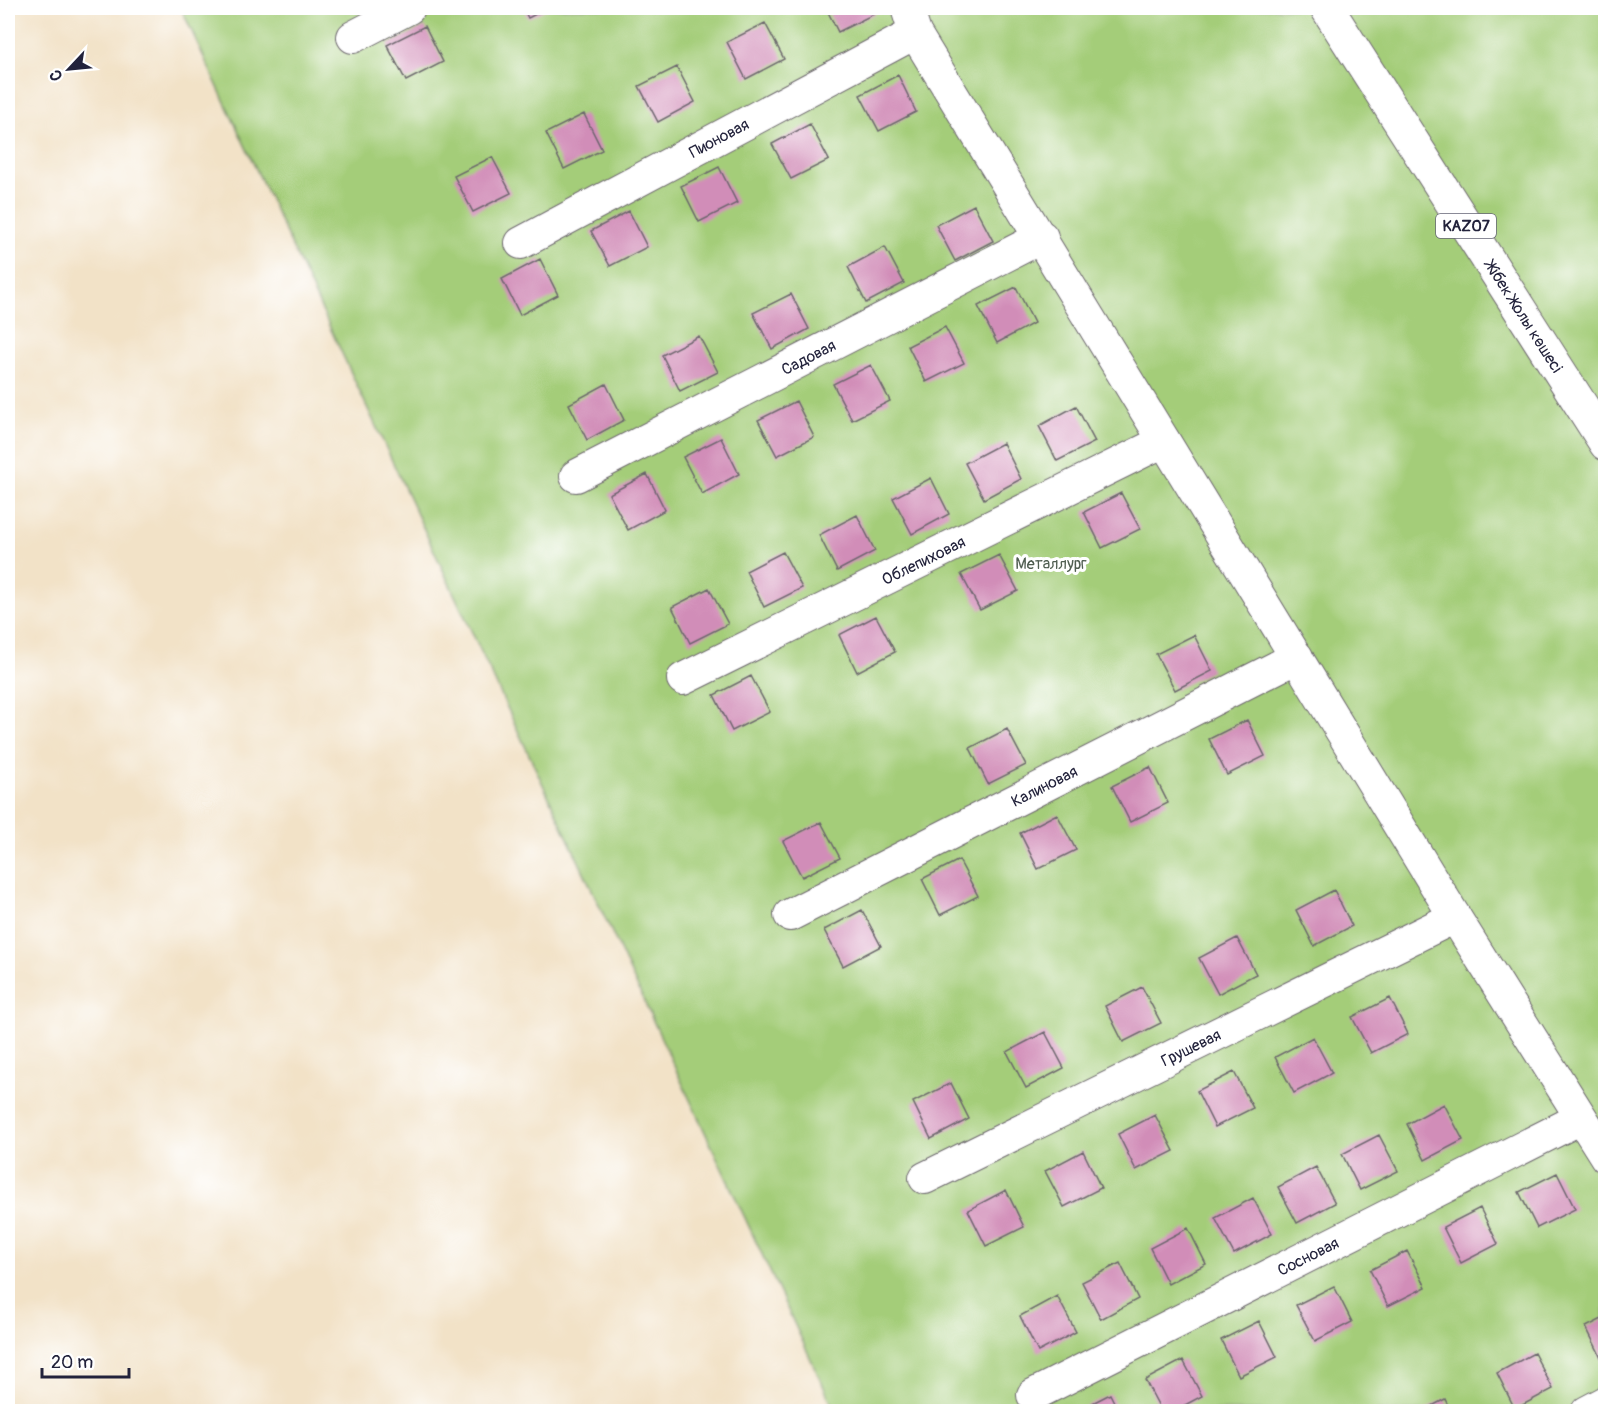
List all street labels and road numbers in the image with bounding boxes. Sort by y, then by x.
street label: Пионовая [686,114,752,163]
road number: KAZ07 [1436,214,1496,238]
street label: Жібек Жолы көшесі [1479,255,1567,377]
street label: Садовая [778,336,839,380]
street label: Облепиховая [879,532,969,590]
street label: Калиновая [1008,761,1081,812]
street label: Грушевая [1158,1025,1224,1071]
street label: Сосновая [1274,1233,1342,1281]

